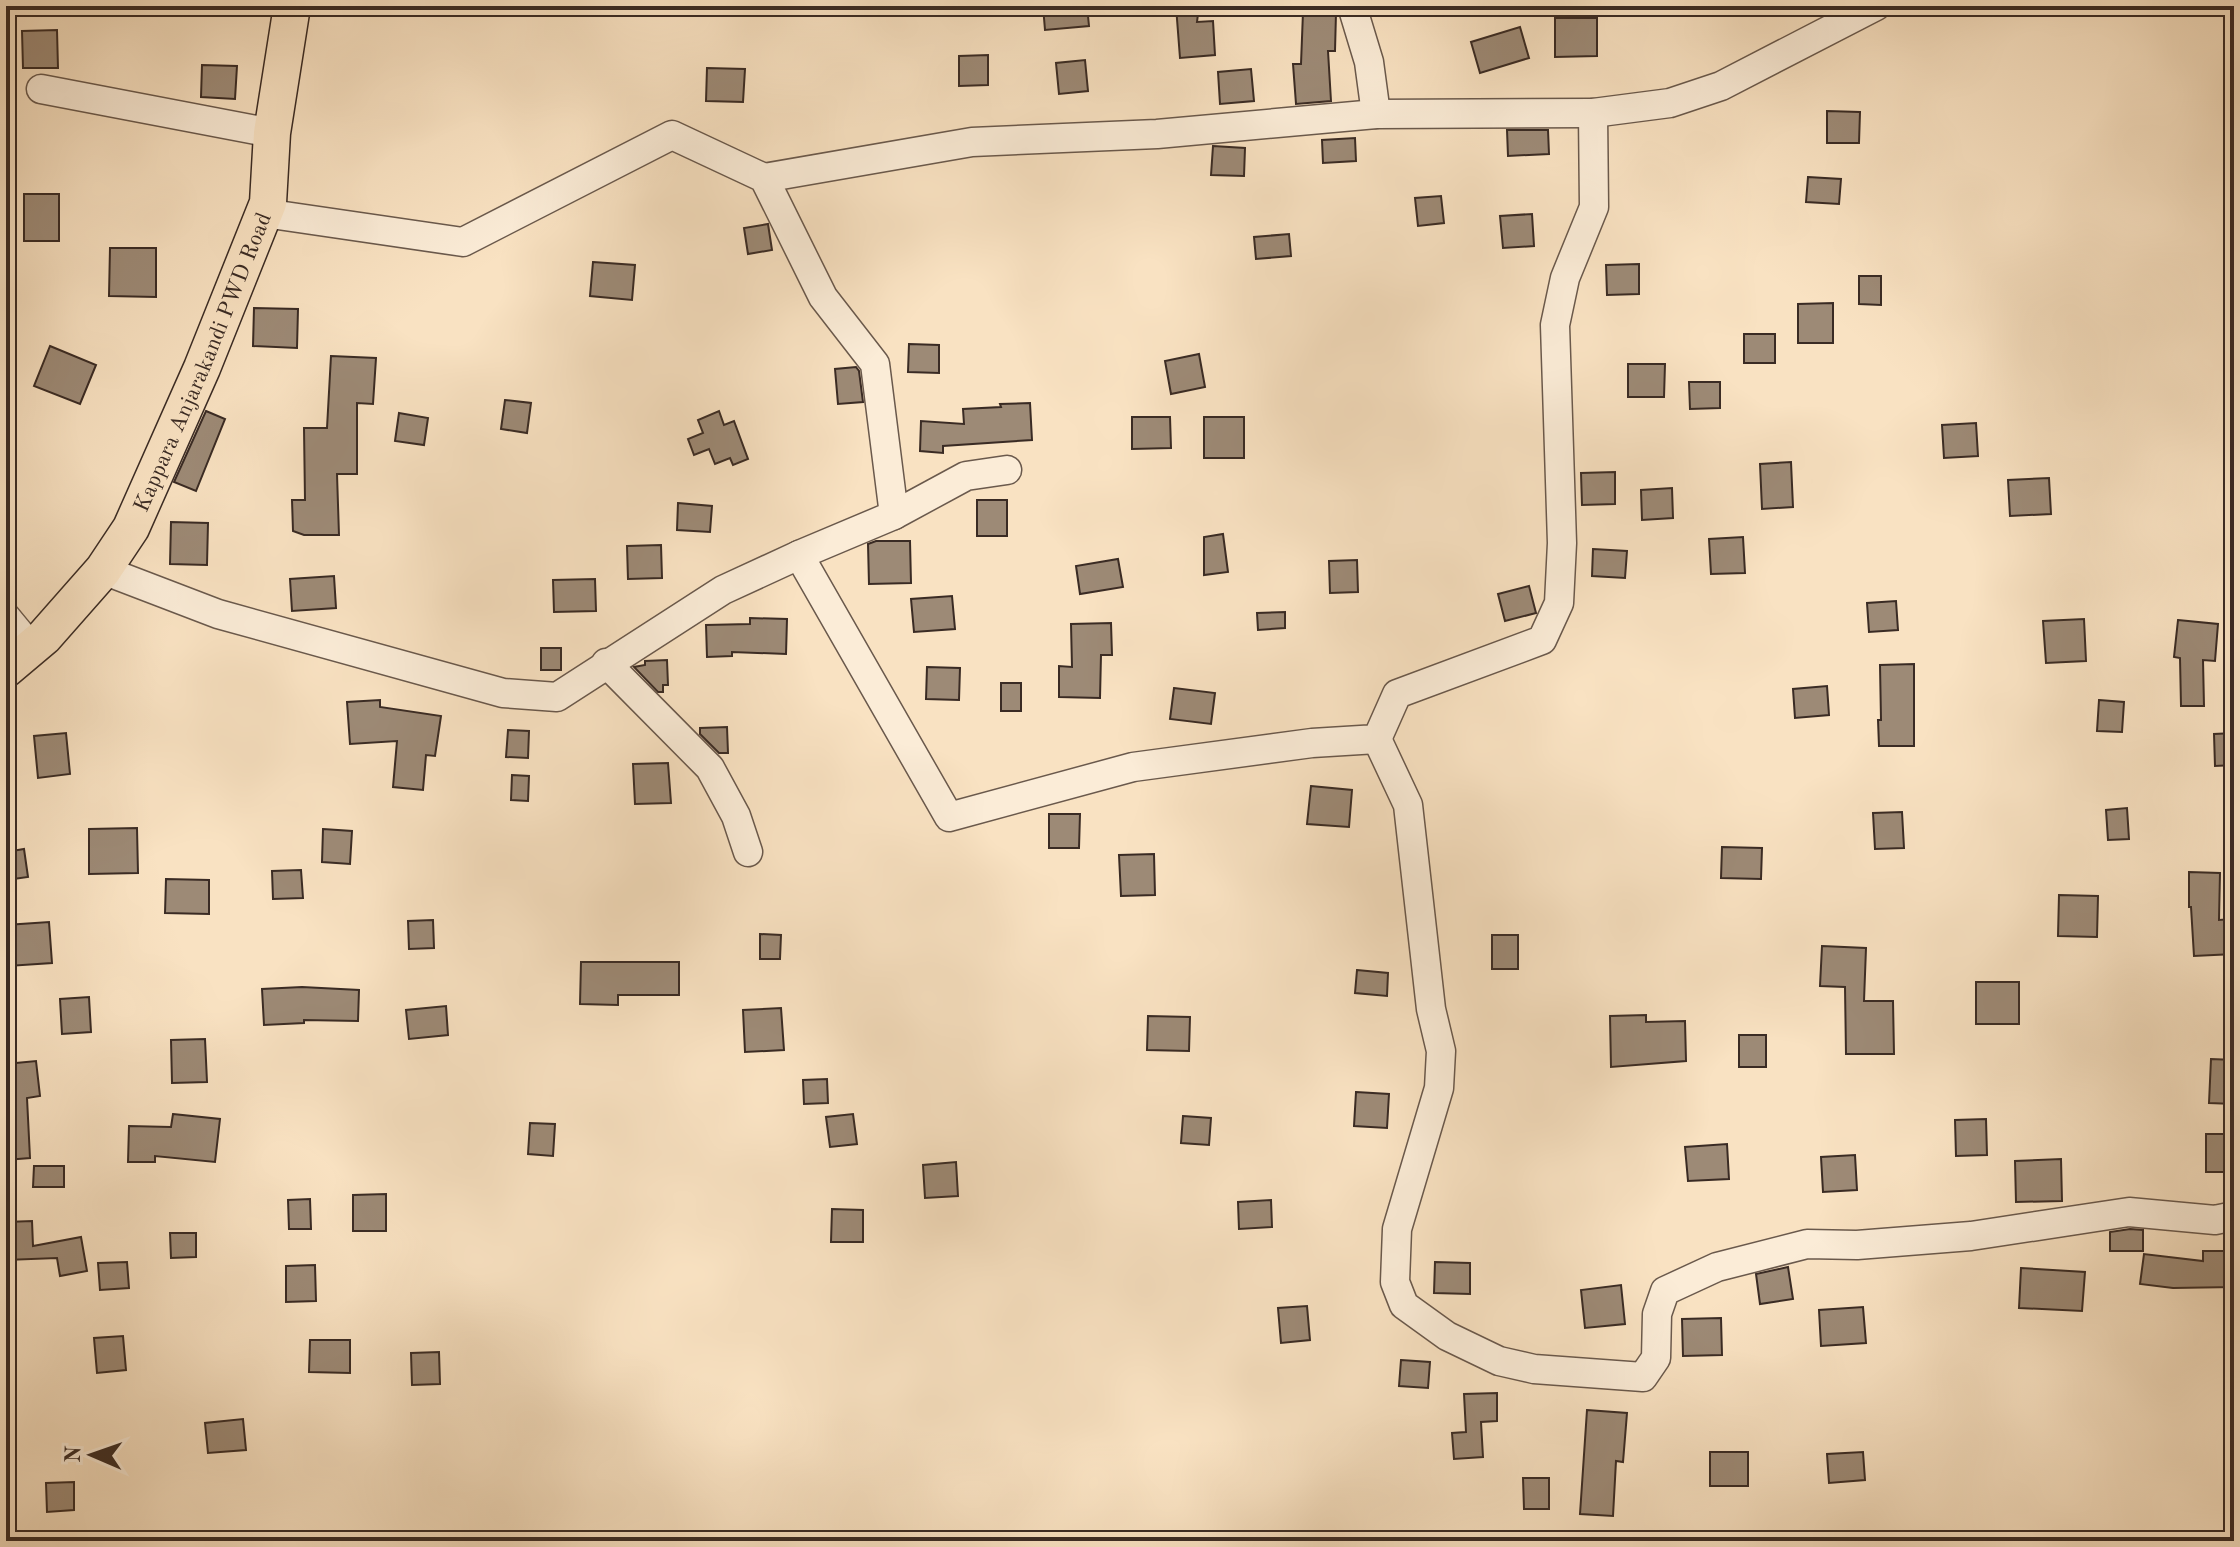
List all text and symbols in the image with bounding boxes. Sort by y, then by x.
street label: Kappara Anjarakandi PWD Road [131,210,276,516]
north arrow [52,1415,132,1495]
text: N [63,1445,85,1463]

